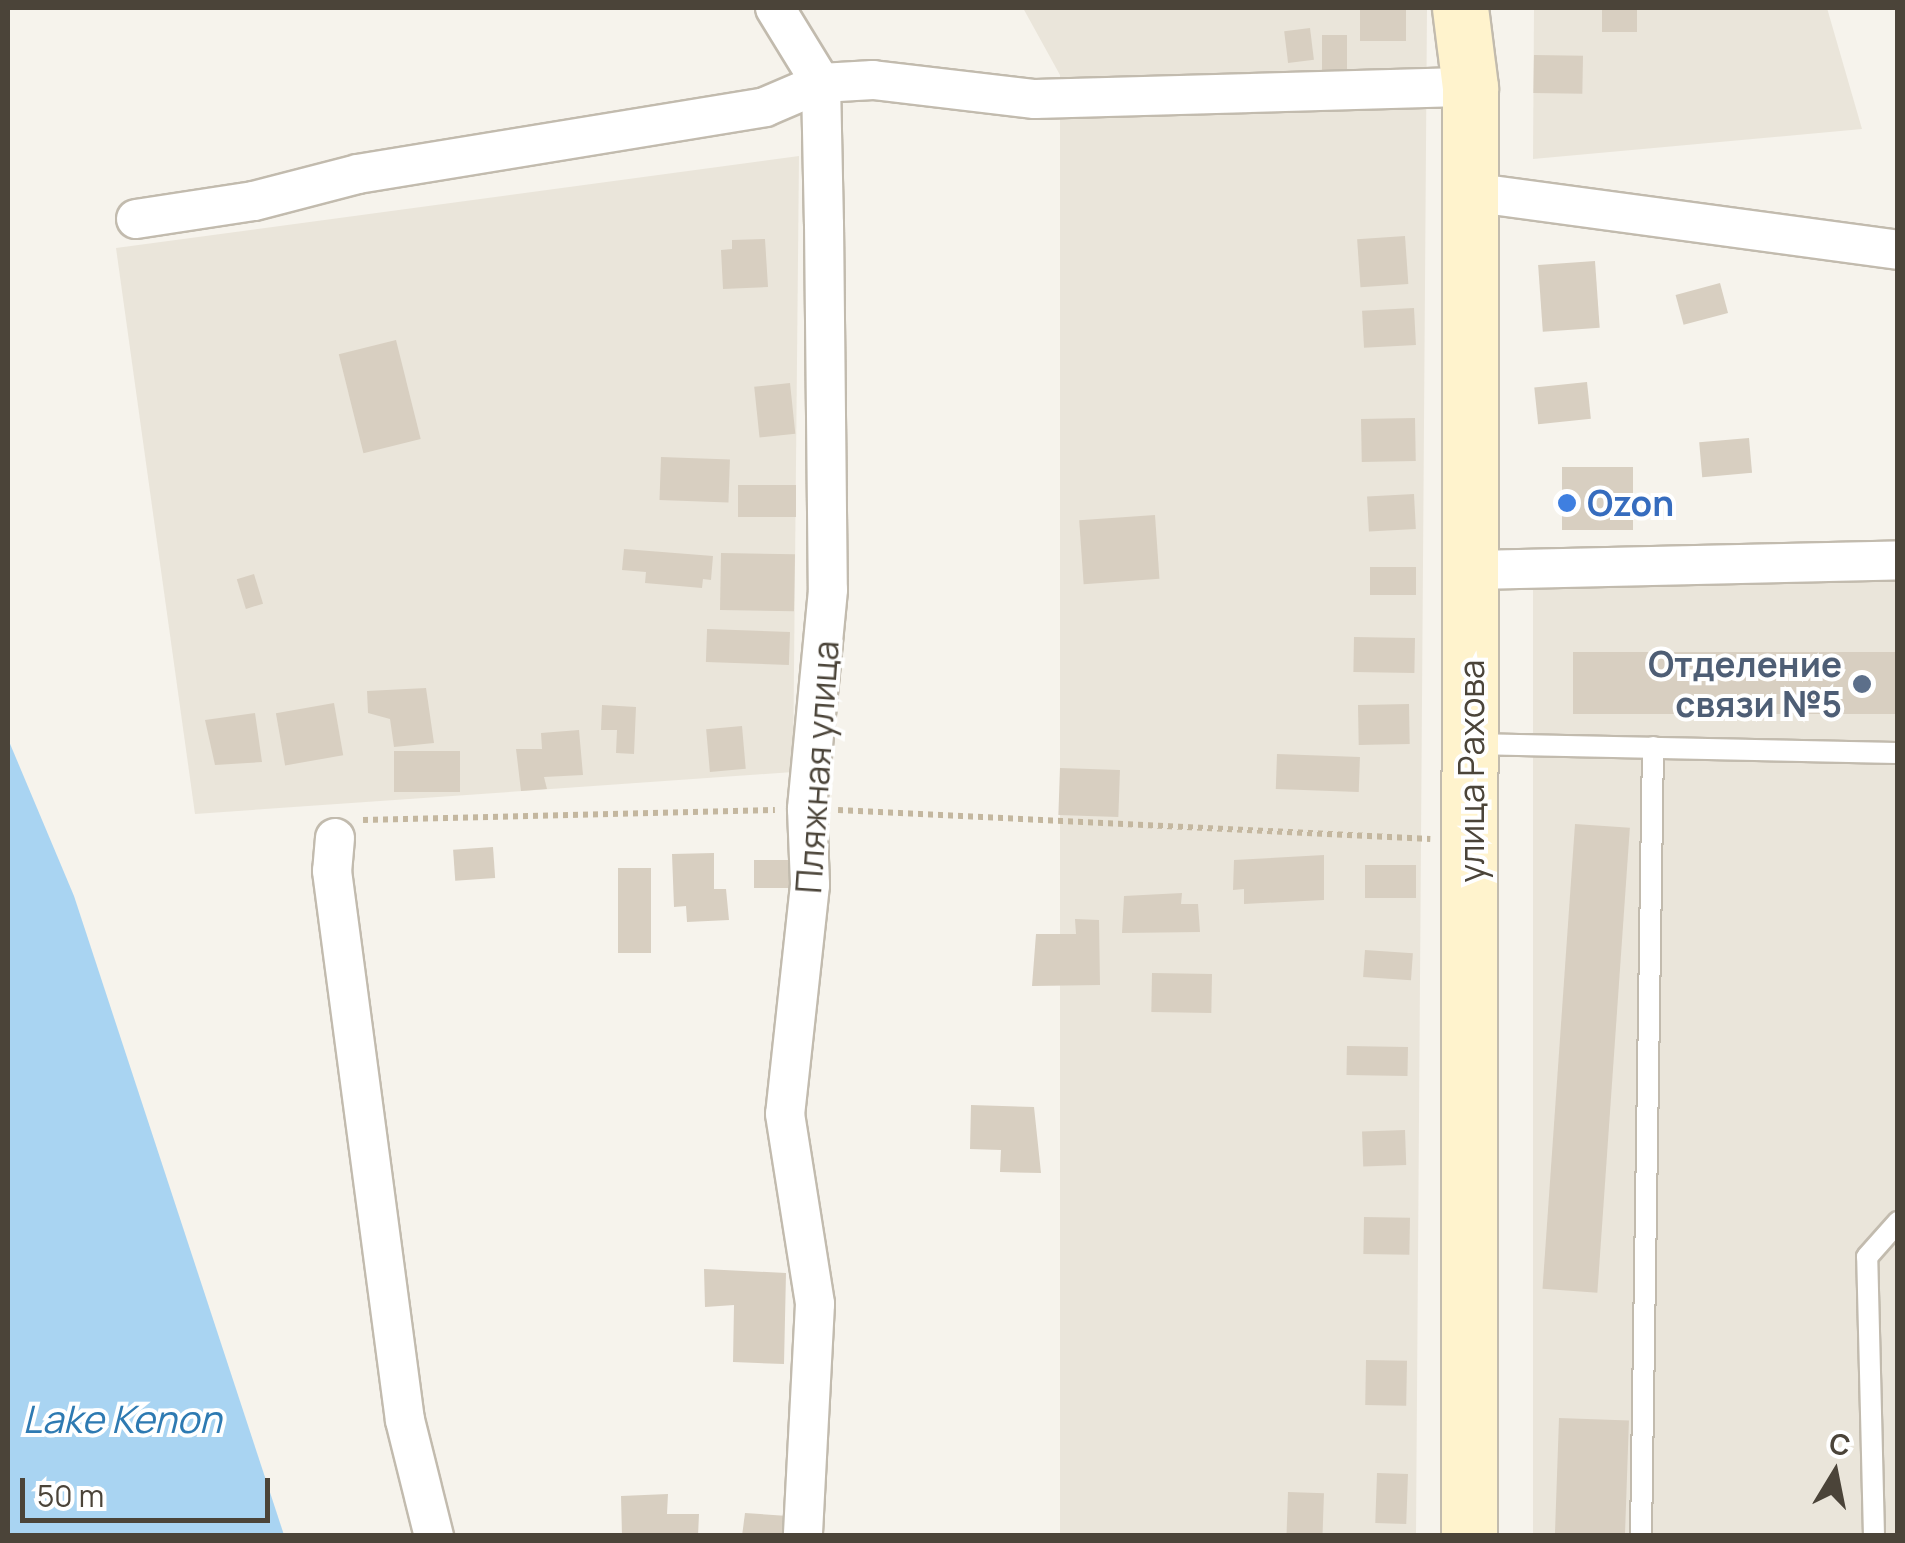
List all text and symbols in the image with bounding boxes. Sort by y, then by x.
place label: Ozon [1587,482,1674,524]
marker: Ozon [1556,492,1578,514]
street label: Пляжная улица [787,639,847,895]
place label: Отделение связи №5 [1648,643,1842,725]
street label: улица Рахова [1450,659,1492,883]
marker: Отделение связи №5 [1851,673,1873,695]
water label: Lake Kenon [23,1396,221,1442]
north arrow [1785,1423,1885,1523]
text: С [1827,1423,1854,1464]
scale bar [25,1458,275,1520]
text: 50 m [37,1475,104,1516]

